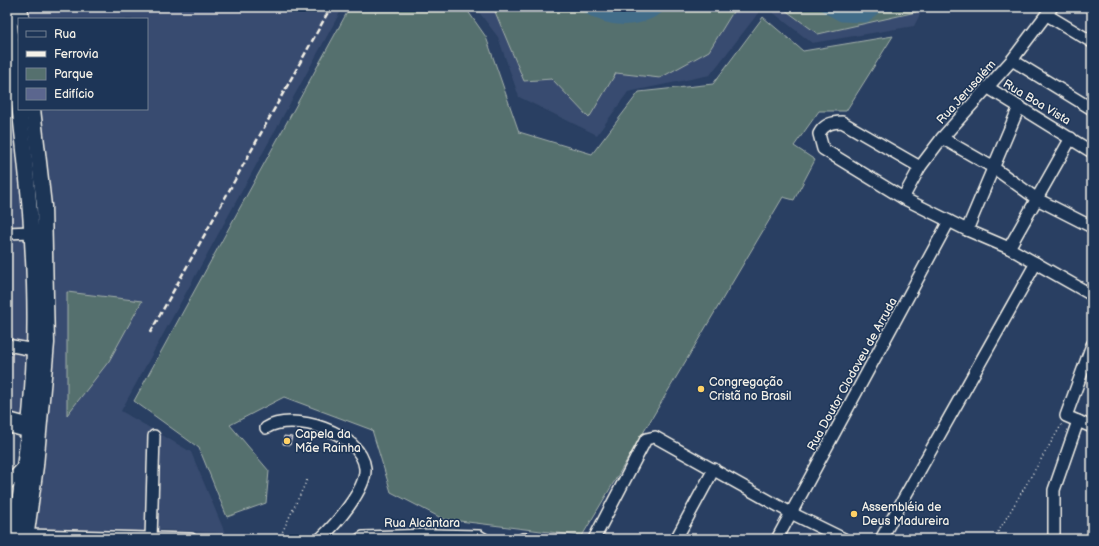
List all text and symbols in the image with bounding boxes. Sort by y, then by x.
legend [18,18,148,110]
text: Rua [54,27,76,42]
text: Ferrovia [54,47,99,62]
street label: Rua Jerusalém [934,57,999,128]
text: Parque [54,67,93,82]
street label: Rua Boa Vista [1000,76,1073,129]
text: Edifício [54,87,94,102]
street label: Rua Doutor Clodoveu de Arruda [804,295,901,453]
place label: Congregação Cristã no Brasil [709,375,791,404]
marker: Congregação Cristã no Brasil [696,384,706,394]
place label: Capela da Mãe Rainha [295,427,361,456]
marker: Capela da Mãe Rainha [282,436,292,446]
place label: Assembléia de Deus Madureira [862,500,949,529]
marker: Assembléia de Deus Madureira [849,509,859,519]
street label: Rua Alcãntara [384,516,460,531]

